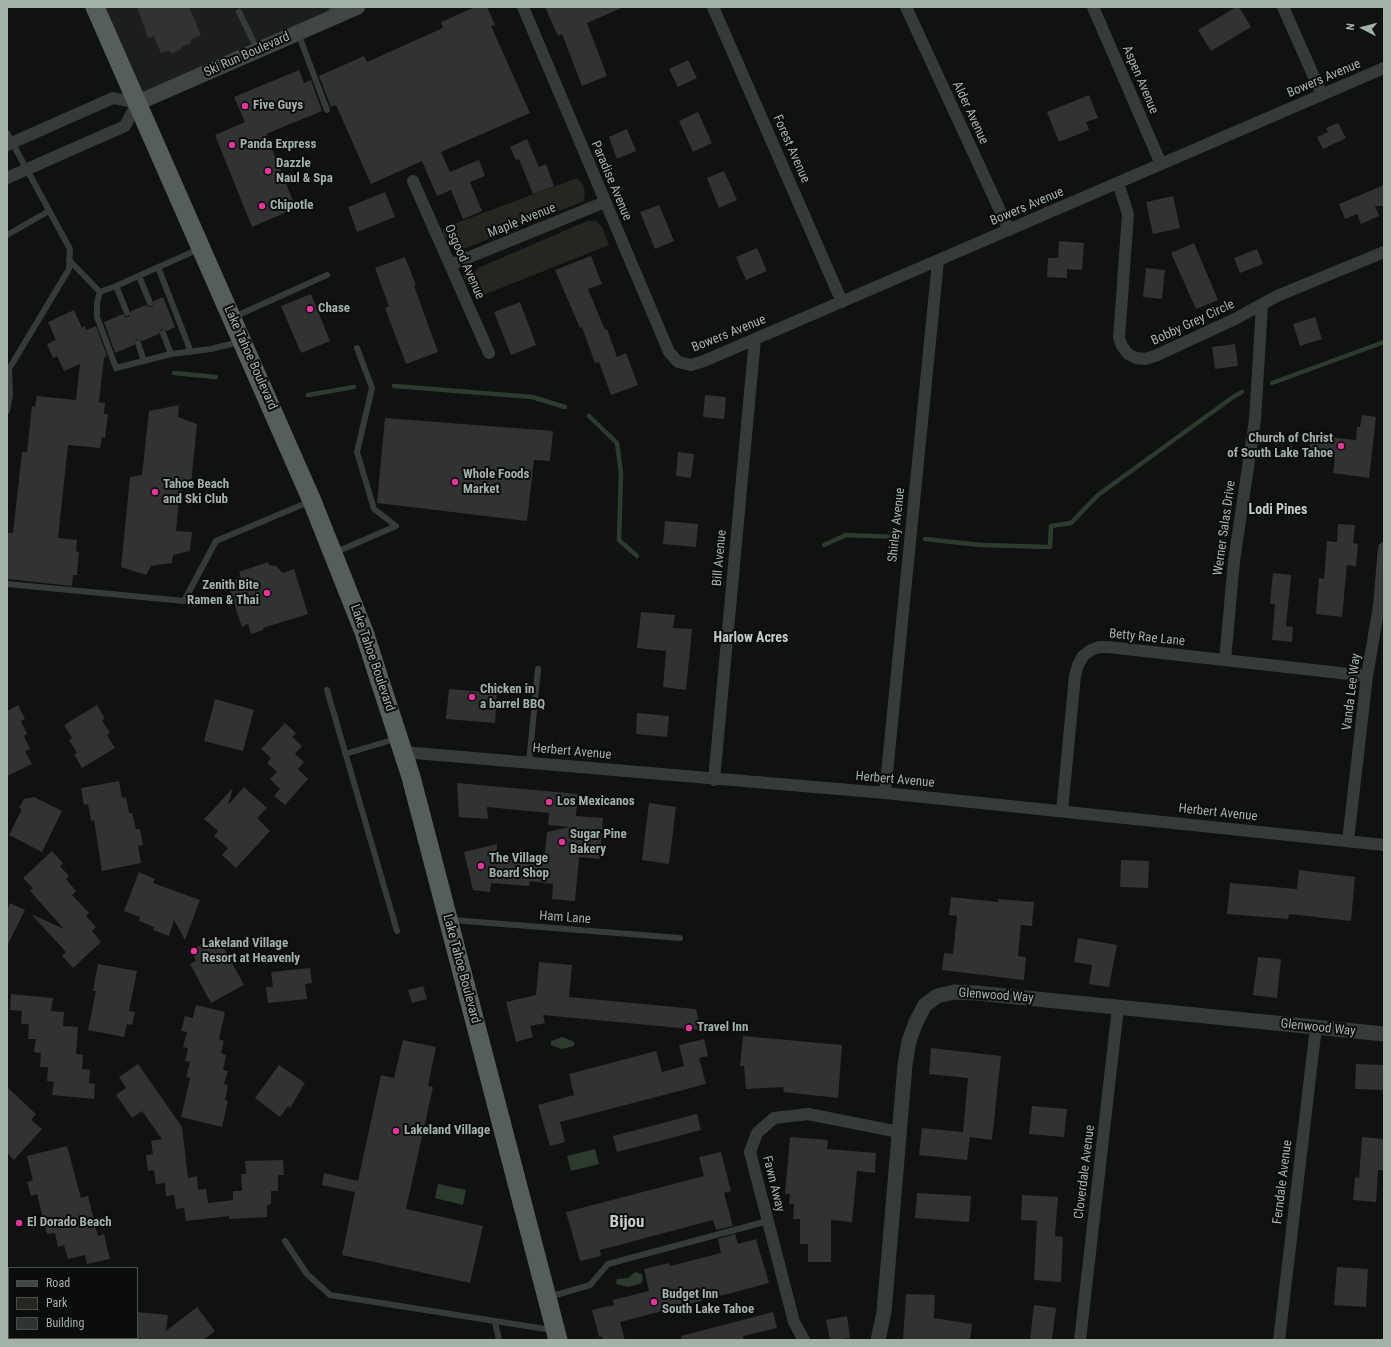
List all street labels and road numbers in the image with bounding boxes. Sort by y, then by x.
street label: Ski Run Boulevard [202,29,292,81]
street label: Aspen Avenue [1119,44,1161,116]
street label: Bowers Avenue [1285,56,1363,102]
street label: Alder Avenue [949,79,991,147]
street label: Forest Avenue [769,113,813,185]
street label: Paradise Avenue [587,139,635,223]
street label: Bowers Avenue [988,184,1066,230]
street label: Maple Avenue [486,200,558,242]
street label: Osgood Avenue [441,222,487,302]
street label: Bobby Grey Circle [1149,297,1237,349]
street label: Lake Tahoe Boulevard [220,304,280,412]
street label: Bowers Avenue [690,312,768,356]
street label: Werner Salas Drive [1211,479,1239,577]
street label: Shirley Avenue [885,487,909,563]
street label: Bill Avenue [710,529,730,587]
street label: Lake Tahoe Boulevard [346,602,398,714]
street label: Betty Rae Lane [1108,626,1186,650]
street label: Vanda Lee Way [1340,652,1364,732]
street label: Herbert Avenue [532,741,612,763]
street label: Herbert Avenue [855,769,935,791]
street label: Herbert Avenue [1178,801,1258,825]
street label: Ham Lane [539,908,591,928]
street label: Lake Tahoe Boulevard [439,913,483,1025]
street label: Glenwood Way [958,986,1034,1006]
street label: Glenwood Way [1280,1016,1356,1040]
street label: Cloverdale Avenue [1072,1124,1098,1220]
street label: Ferndale Avenue [1270,1139,1296,1225]
street label: Fawn Away [759,1154,787,1214]

